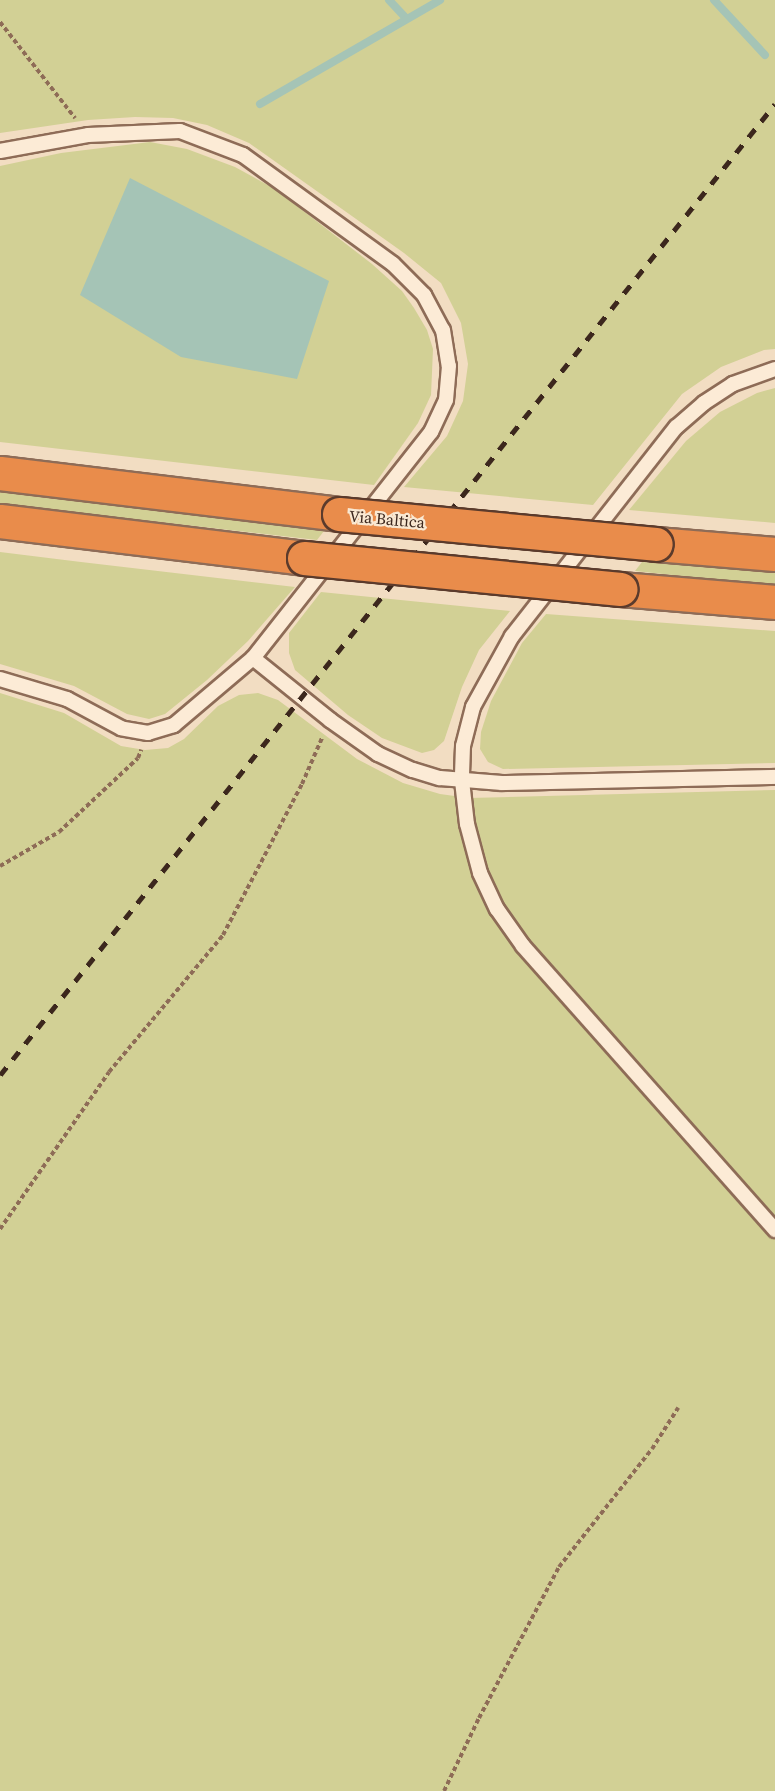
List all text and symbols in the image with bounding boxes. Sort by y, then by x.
street label: Via Baltica [348,506,426,532]

